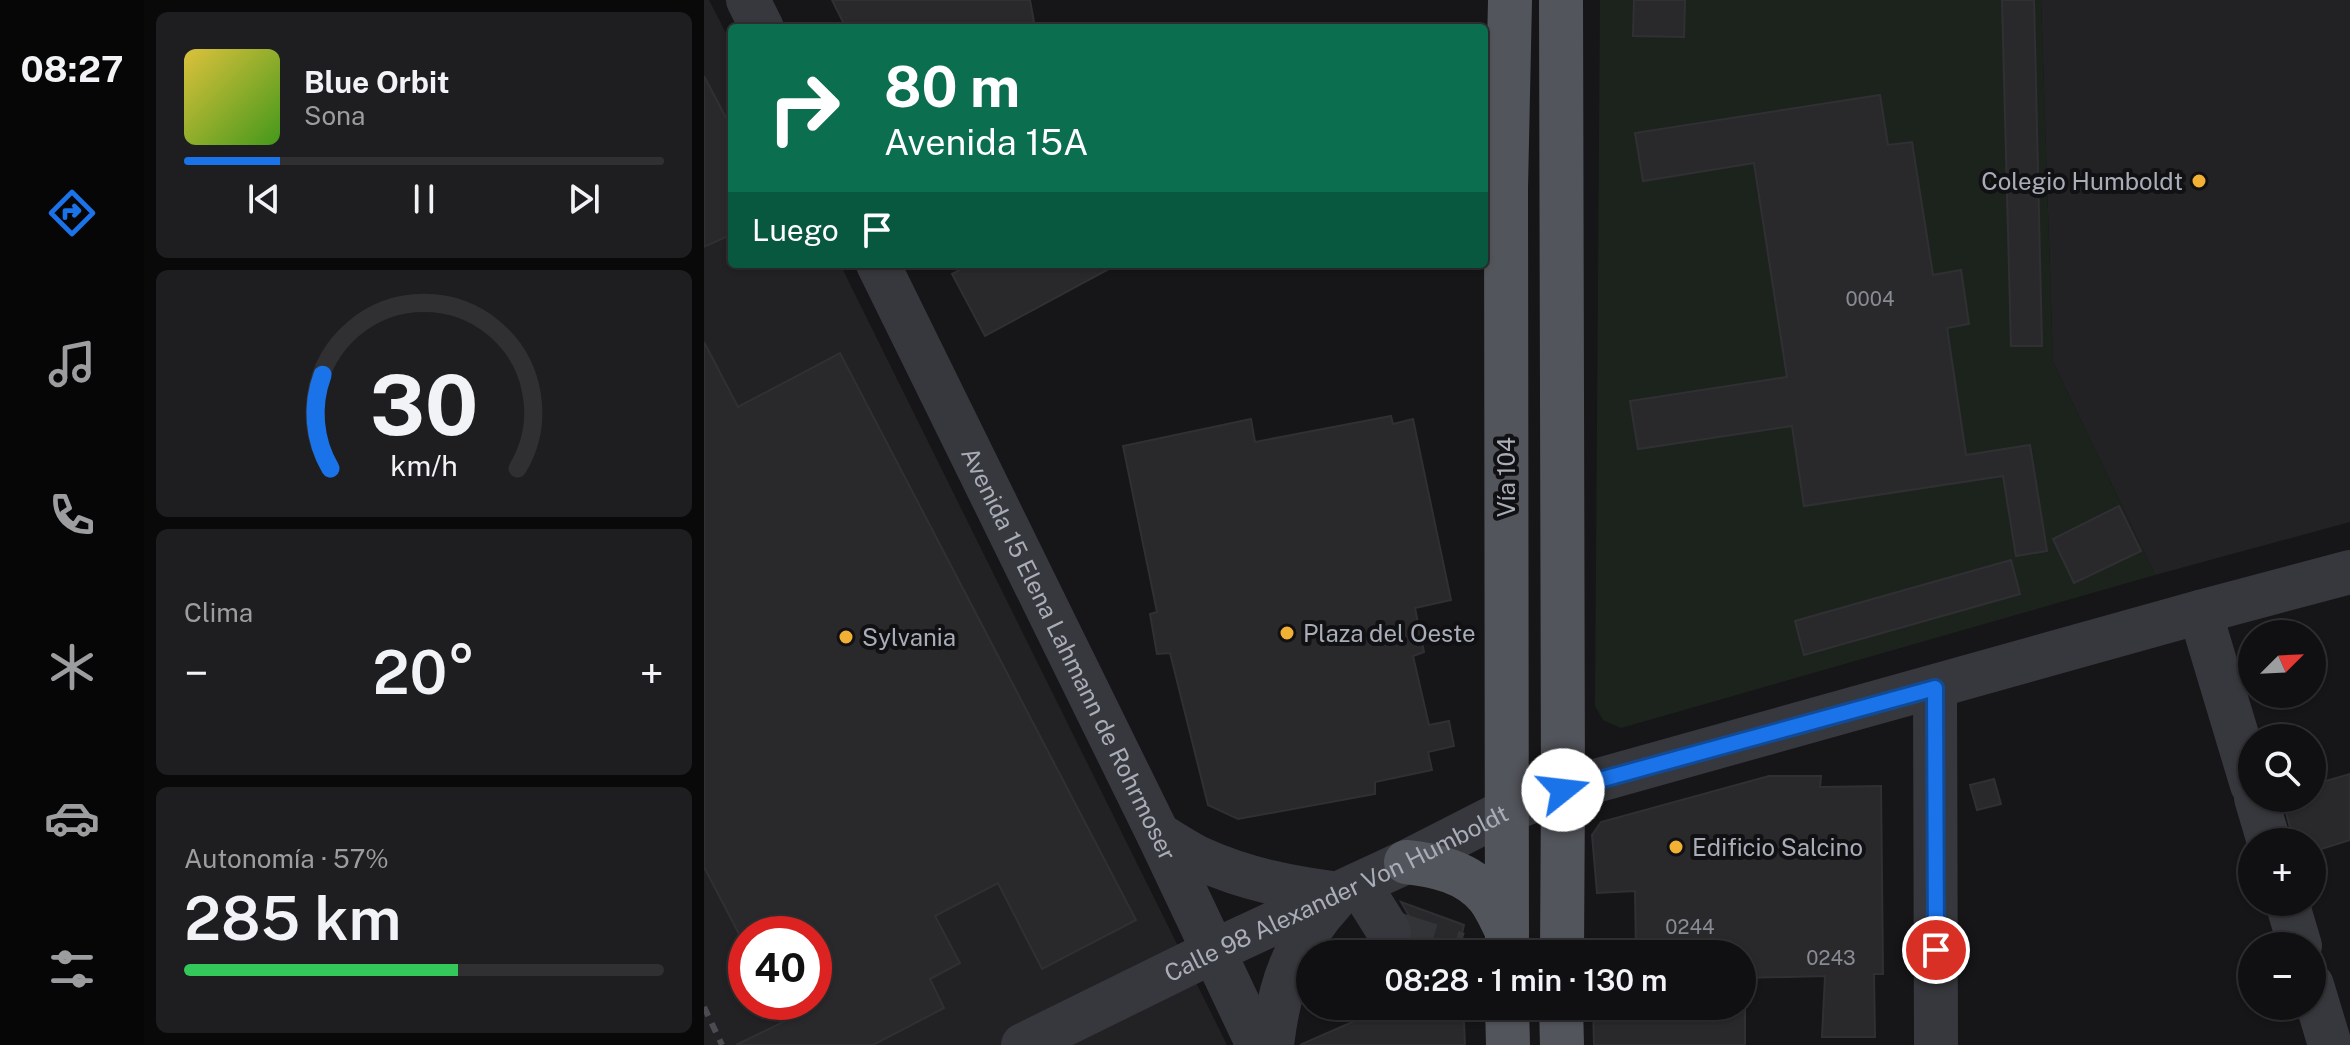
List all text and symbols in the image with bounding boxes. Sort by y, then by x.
text: 08:27 [20,48,124,90]
text: 80 m [884,54,1020,120]
icon: right [752,56,856,160]
text: Blue Orbit [304,64,450,100]
text: Sona [304,100,365,131]
text: Avenida 15A [884,121,1089,163]
place label: Colegio Humboldt [1981,167,2183,195]
marker: Colegio Humboldt [2190,172,2208,190]
icon: previous [242,177,286,221]
icon: pause [402,177,446,221]
icon: next [562,177,606,221]
icon: directions [44,185,100,241]
icon: arrive [855,208,899,252]
text: Luego [752,212,839,248]
house number: 0004 [1846,287,1895,311]
icon: music [44,336,100,392]
text: 30 [370,356,478,454]
street label: Vía 104 [1492,437,1520,517]
street label: Avenida 15 Elena Lahmann de Rohrmoser [956,442,1182,865]
text: km/h [390,450,458,483]
icon: phone [44,487,100,543]
text: Clima [184,597,253,628]
place label: Plaza del Oeste [1303,619,1476,647]
north arrow [2238,620,2326,708]
map controls [2238,620,2326,1020]
place label: Sylvania [862,623,956,651]
marker: Plaza del Oeste [1278,624,1296,642]
marker: Sylvania [837,628,855,646]
text: 20° [373,637,475,708]
icon: climate [44,639,100,695]
text: − [184,647,208,699]
text: + [640,647,664,699]
button: search [2238,724,2326,812]
position arrow [1521,748,1605,832]
icon: car [44,790,100,846]
street label: Calle 98 Alexander Von Humboldt [1160,798,1513,987]
button: + [2238,828,2326,916]
place label: Edificio Salcino [1692,833,1863,861]
marker: Edificio Salcino [1667,838,1685,856]
text: Autonomía · 57% [184,843,389,874]
text: 285 km [184,883,401,954]
house number: 0244 [1665,915,1715,939]
speed limit sign: 40 [728,916,832,1020]
pin [1902,916,1970,984]
icon: arrive [1914,928,1958,972]
button: − [2238,932,2326,1020]
icon: filters [44,941,100,997]
house number: 0243 [1806,946,1856,970]
text: 08:28 · 1 min · 130 m [1384,962,1668,998]

